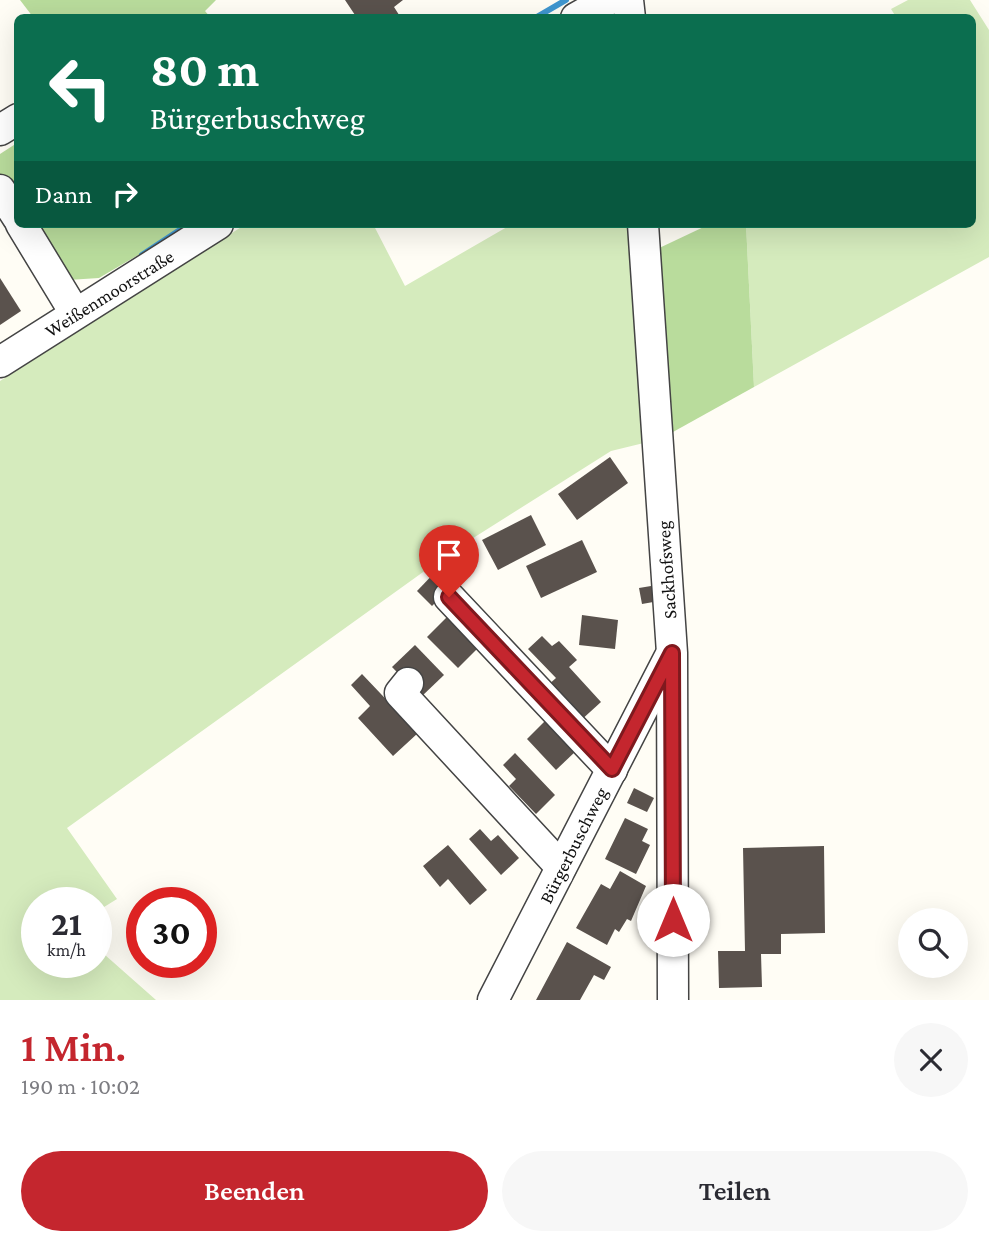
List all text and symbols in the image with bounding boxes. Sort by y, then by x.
icon: left [35,42,126,133]
text: 80 m [150,42,259,97]
text: Bürgerbuschweg [150,100,365,136]
icon: right [106,175,144,213]
text: Dann [35,180,92,209]
street label: Weißenmoorstraße [41,245,177,341]
street label: Sackhofsweg [653,520,680,620]
pin [419,525,479,597]
icon: arrive [430,536,468,574]
street label: Bürgerbuschweg [535,784,612,907]
position arrow [636,883,710,957]
speed limit sign: 30 [126,887,217,978]
text: 21 [51,904,82,943]
map controls [898,908,968,978]
button: search [898,908,968,978]
text: km/h [47,940,86,960]
text: 1 Min. [21,1023,126,1070]
button: close [894,1023,968,1097]
text: 190 m · 10:02 [21,1073,140,1099]
button: Beenden [21,1151,488,1231]
button: Teilen [502,1151,968,1231]

